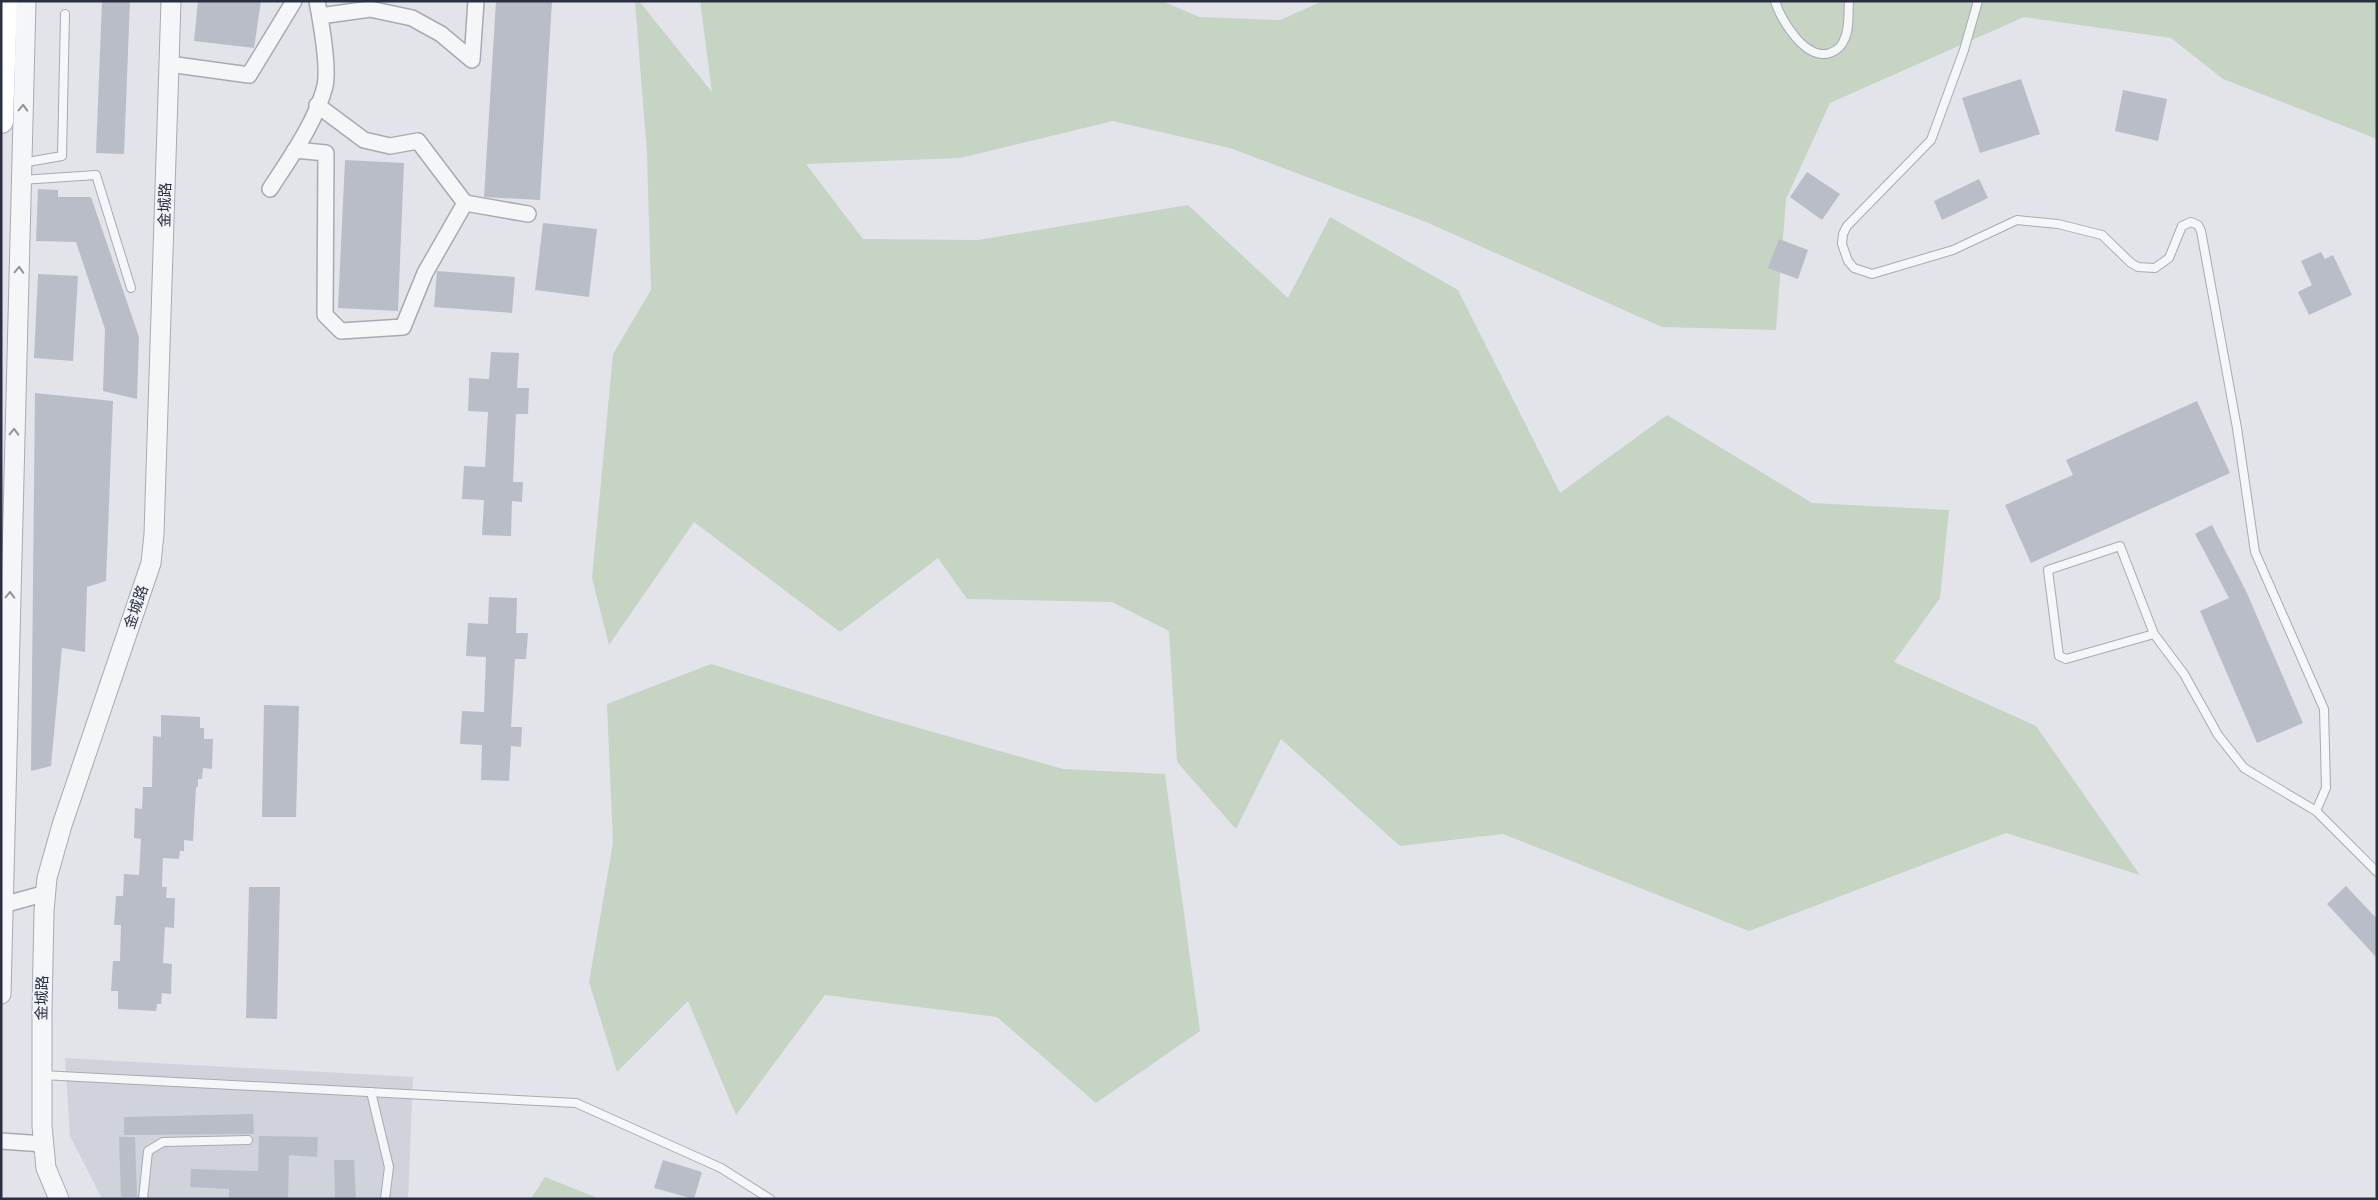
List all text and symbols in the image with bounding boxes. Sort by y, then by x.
one-way arrow [18,103,29,111]
street label: 金城路 [155,182,173,228]
one-way arrow [13,266,24,274]
one-way arrow [9,428,19,436]
street label: 金城路 [119,582,151,631]
one-way arrow [5,591,15,598]
street label: 金城路 [32,975,50,1021]

